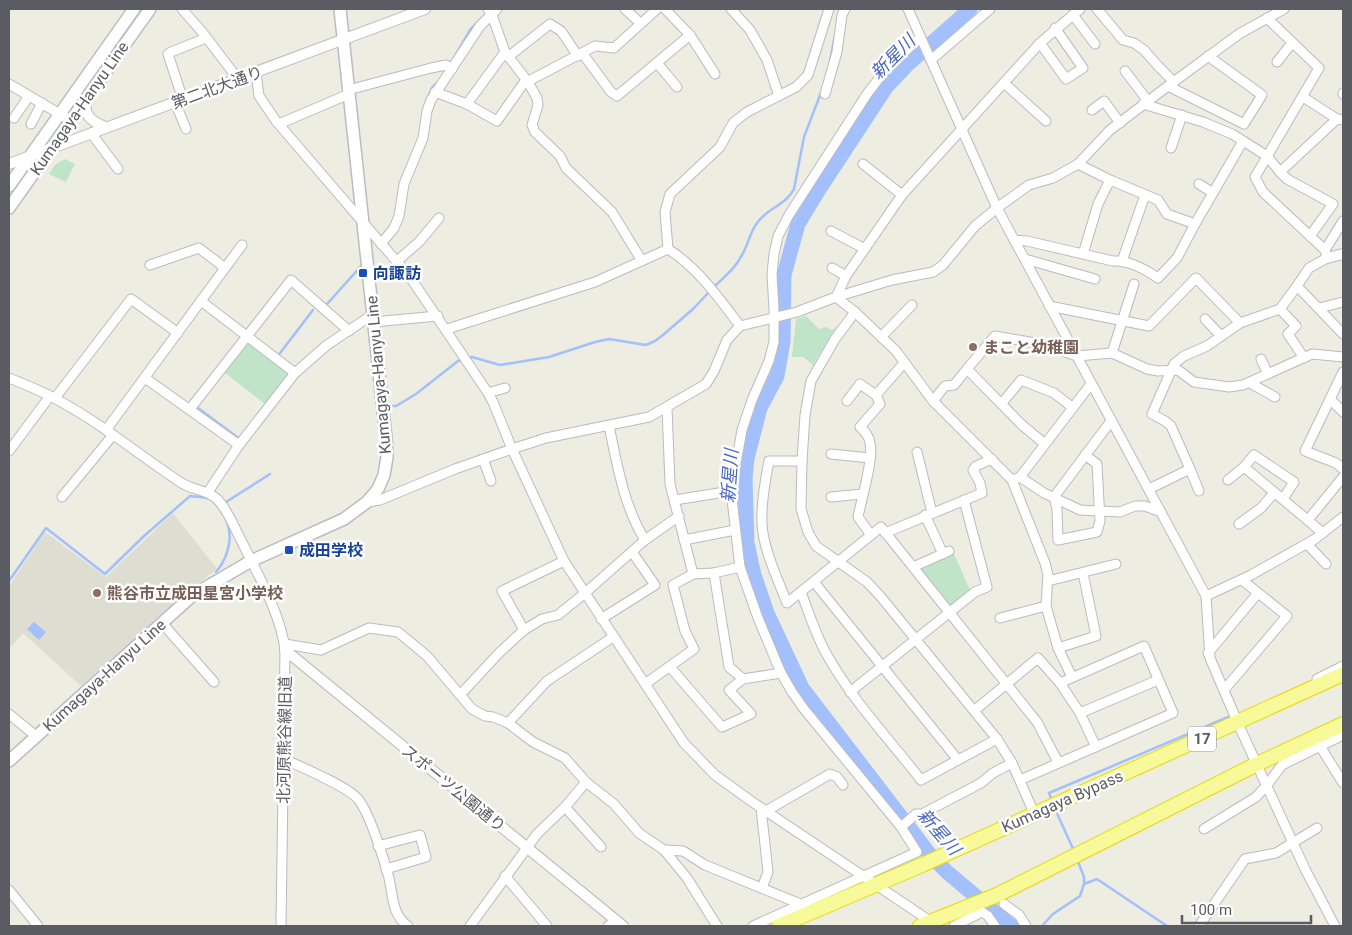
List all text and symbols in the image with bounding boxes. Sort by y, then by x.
water label: 新星川 [866,29,921,83]
street label: Kumagaya-Hanyu Line [26,38,133,179]
street label: 第二北大通り [169,62,266,113]
place label: 向諏訪 [373,264,421,283]
marker: 向諏訪 [357,267,369,279]
street label: Kumagaya-Hanyu Line [362,295,395,455]
place label: まこと幼稚園 [983,338,1079,357]
marker: まこと幼稚園 [967,341,979,353]
water label: 新星川 [717,446,742,504]
place label: 成田学校 [299,541,363,560]
marker: 成田学校 [283,544,295,556]
place label: 熊谷市立成田星宮小学校 [107,584,283,603]
marker: 熊谷市立成田星宮小学校 [91,587,103,599]
street label: Kumagaya-Hanyu Line [39,615,170,736]
street label: 北河原熊谷線旧道 [274,676,295,804]
road number: 17 [1188,726,1216,752]
street label: スポーツ公園通り [398,741,509,836]
street label: Kumagaya Bypass [999,766,1126,837]
water label: 新星川 [914,804,966,860]
scale bar [1182,892,1311,924]
text: 100 m [1190,901,1232,919]

